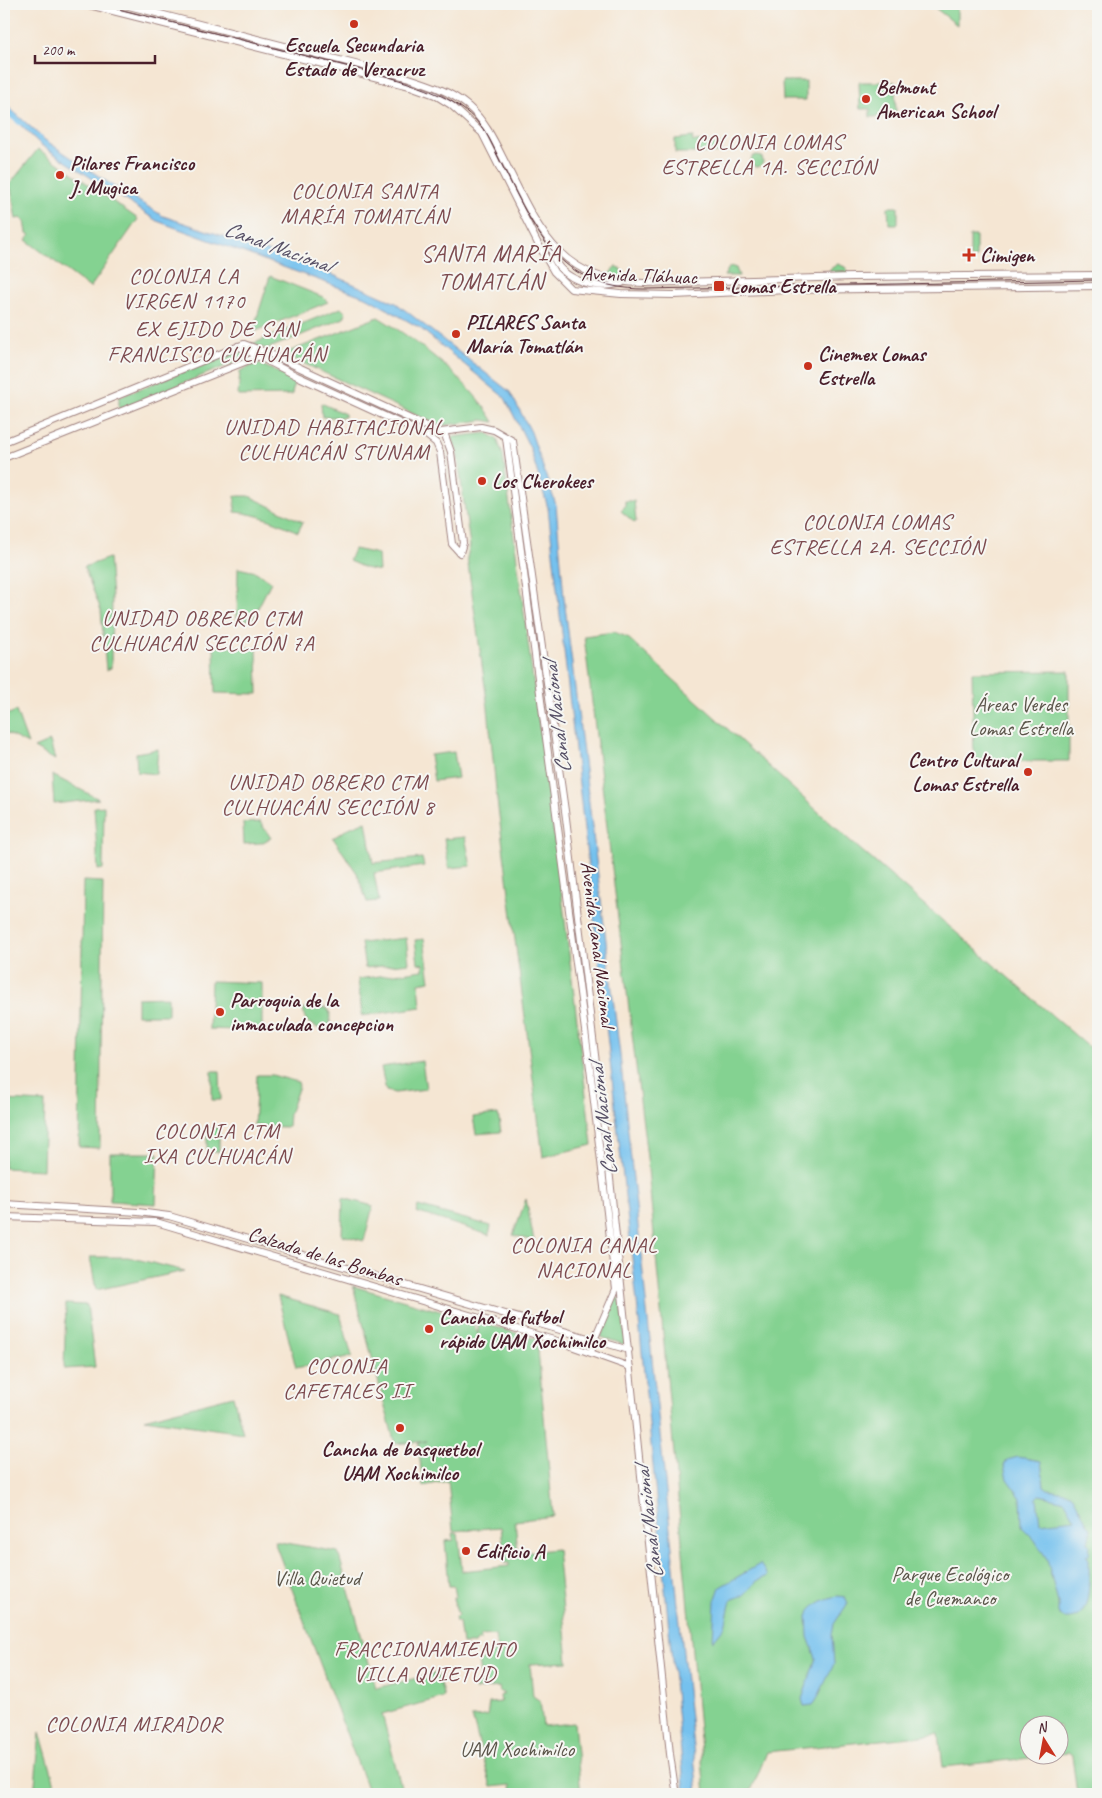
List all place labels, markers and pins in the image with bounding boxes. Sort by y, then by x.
marker: Escuela Secundaria Estado de Veracruz [348,18,360,30]
place label: Escuela Secundaria Estado de Veracruz [284,32,426,82]
place label: Belmont American School [876,74,1000,124]
marker: Belmont American School [860,93,872,105]
place label: Pilares Francisco J. Mugica [68,150,196,200]
marker: Pilares Francisco J. Mugica [54,169,66,181]
place label: Cimigen [980,242,1036,268]
marker: Cimigen [962,248,976,262]
place label: Lomas Estrella [730,273,837,299]
marker: Lomas Estrella [712,279,726,293]
place label: PILARES Santa María Tomatlán [466,309,586,359]
marker: PILARES Santa María Tomatlán [450,328,462,340]
place label: Cinemex Lomas Estrella [818,341,928,391]
marker: Cinemex Lomas Estrella [802,360,814,372]
place label: Los Cherokees [492,468,595,494]
marker: Los Cherokees [476,475,488,487]
place label: Centro Cultural Lomas Estrella [908,747,1022,797]
marker: Centro Cultural Lomas Estrella [1022,766,1034,778]
place label: Parroquia de la inmaculada concepcion [230,987,393,1037]
marker: Parroquia de la inmaculada concepcion [214,1006,226,1018]
place label: Cancha de futbol rápido UAM Xochimilco [439,1304,607,1354]
marker: Cancha de futbol rápido UAM Xochimilco [423,1323,435,1335]
marker: Cancha de basquetbol UAM Xochimilco [394,1422,406,1434]
place label: Cancha de basquetbol UAM Xochimilco [322,1436,483,1486]
place label: Edificio A [476,1538,546,1564]
marker: Edificio A [460,1545,472,1557]

